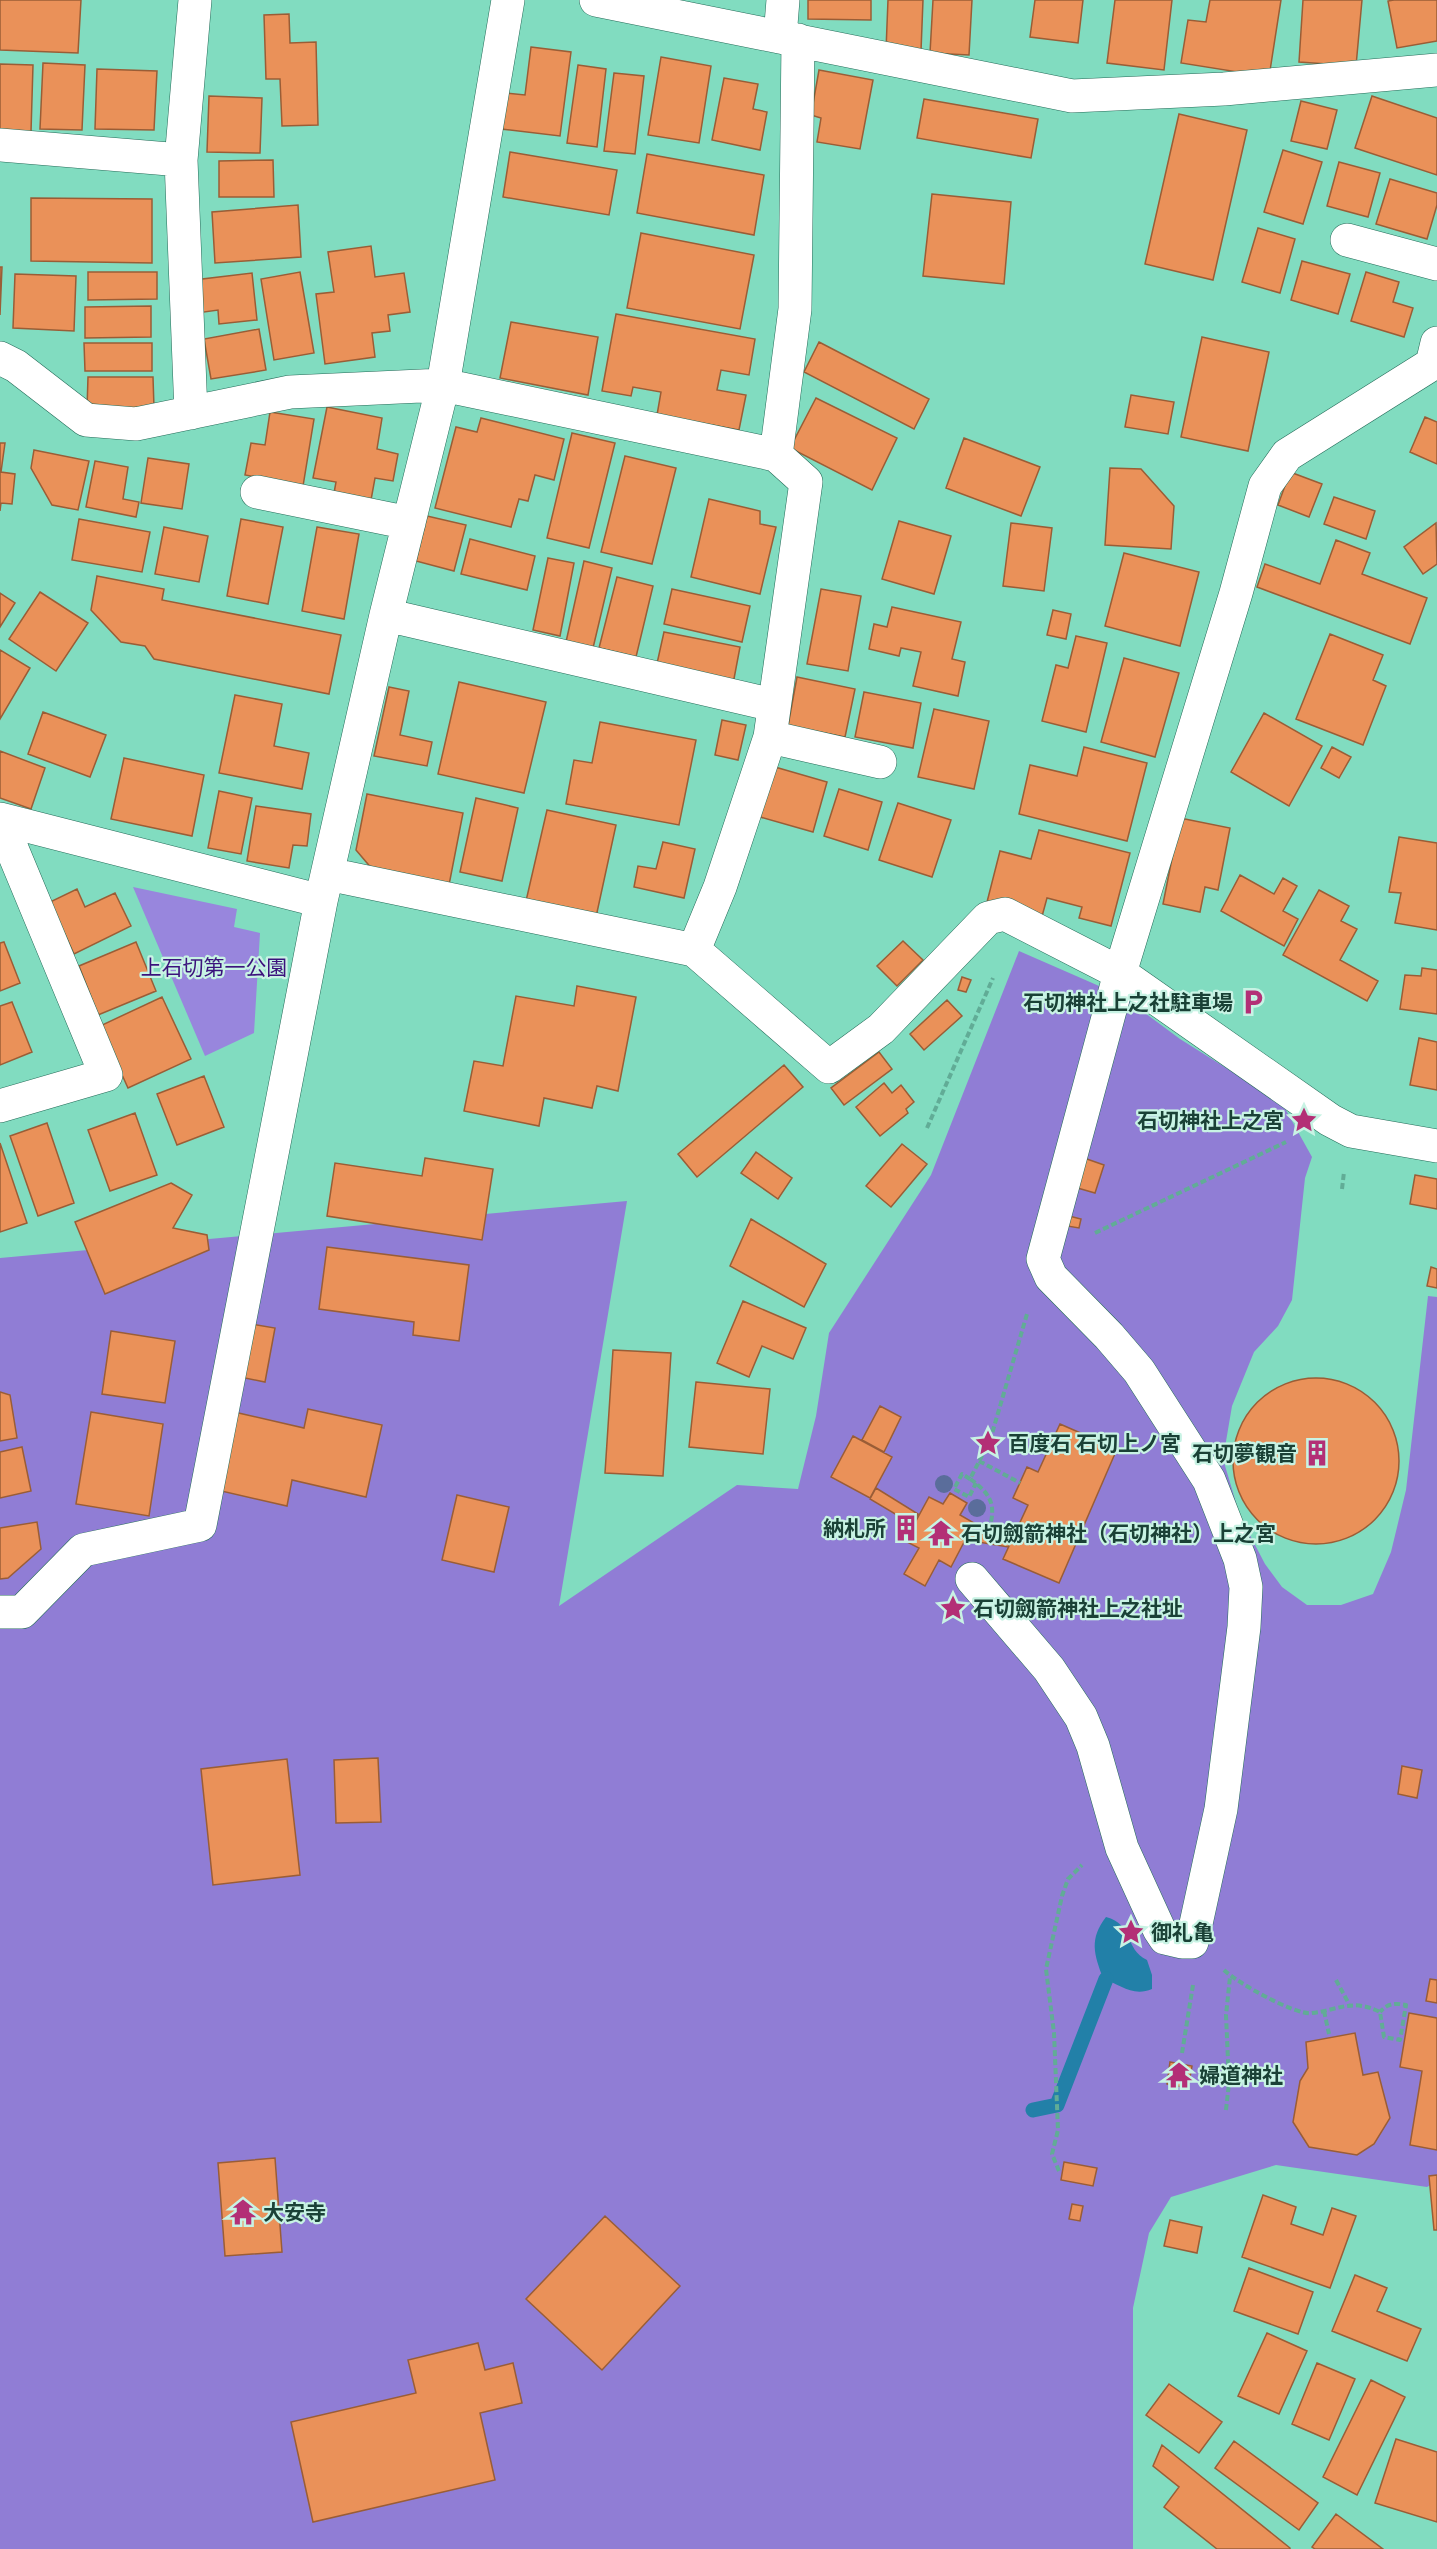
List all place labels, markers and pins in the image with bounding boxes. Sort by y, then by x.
parking icon: 石切神社上之社駐車場 [1238,987,1268,1017]
place label: 石切神社上之社駐車場 [1023,990,1233,1015]
place icon: 石切神社上之宮 [1289,1105,1319,1135]
place label: 石切神社上之宮 [1137,1108,1284,1133]
place icon: 百度石 石切上ノ宮 [973,1428,1003,1458]
place label: 百度石 石切上ノ宮 [1008,1431,1181,1456]
building icon: 石切夢観音 [1302,1438,1332,1468]
place label: 石切夢観音 [1192,1441,1297,1466]
building icon: 納札所 [891,1513,921,1543]
place label: 納札所 [823,1516,886,1541]
temple icon: 石切劔箭神社（石切神社）上之宮 [926,1518,956,1548]
place label: 石切劔箭神社（石切神社）上之宮 [961,1521,1276,1546]
place icon: 石切劔箭神社上之社址 [938,1593,968,1623]
place label: 石切劔箭神社上之社址 [973,1596,1183,1621]
place icon: 御礼亀 [1116,1917,1146,1947]
place label: 御礼亀 [1151,1920,1214,1945]
temple icon: 婦道神社 [1164,2060,1194,2090]
place label: 婦道神社 [1199,2063,1283,2088]
temple icon: 大安寺 [228,2197,258,2227]
place label: 大安寺 [263,2200,326,2225]

